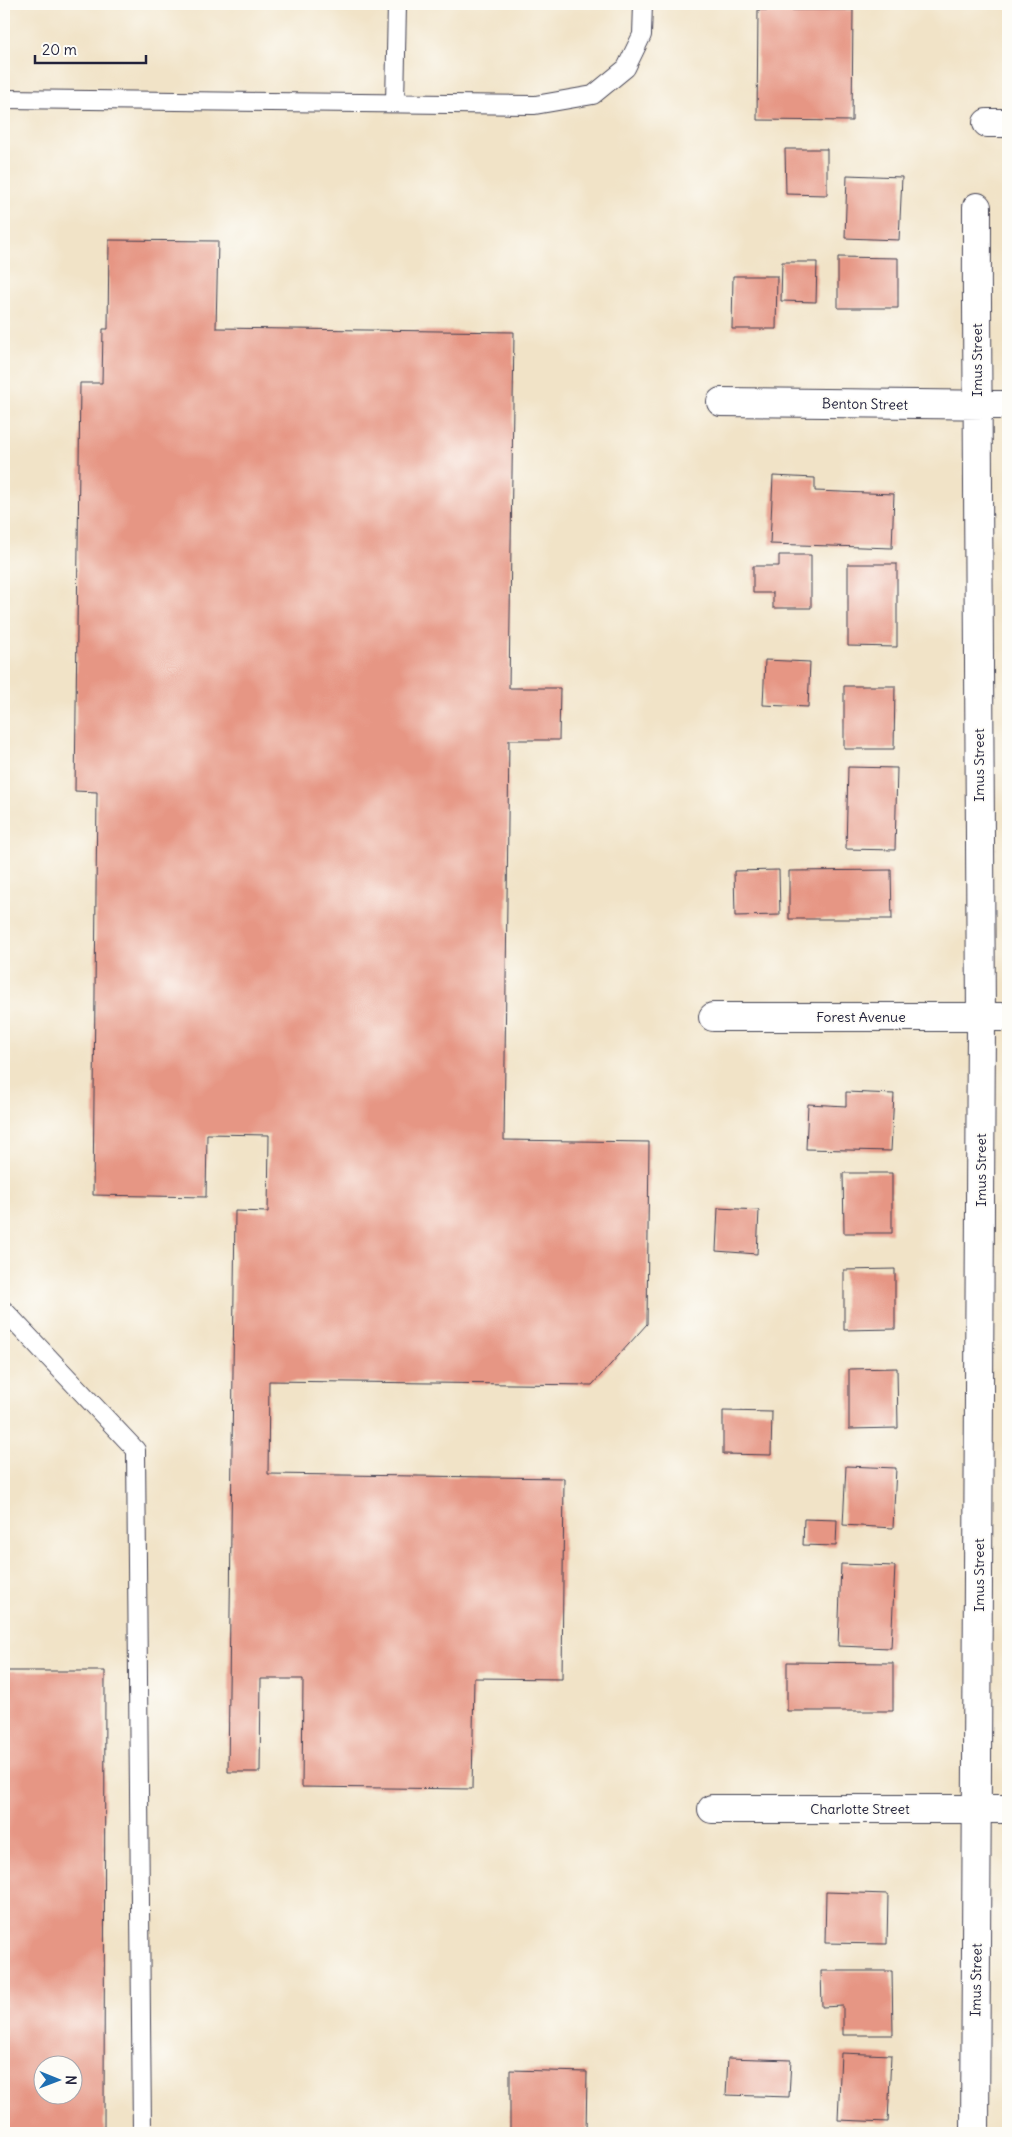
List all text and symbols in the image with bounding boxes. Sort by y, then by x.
scale bar [35,32,146,64]
text: 20 m [42,40,77,59]
street label: Imus Street [968,323,986,397]
street label: Benton Street [822,394,908,414]
street label: Imus Street [970,728,988,802]
street label: Forest Avenue [816,1008,906,1026]
street label: Imus Street [972,1133,990,1207]
street label: Imus Street [970,1538,988,1612]
street label: Charlotte Street [810,1800,910,1818]
street label: Imus Street [966,1943,986,2017]
north arrow [32,2054,82,2104]
text: N [62,2075,80,2085]

